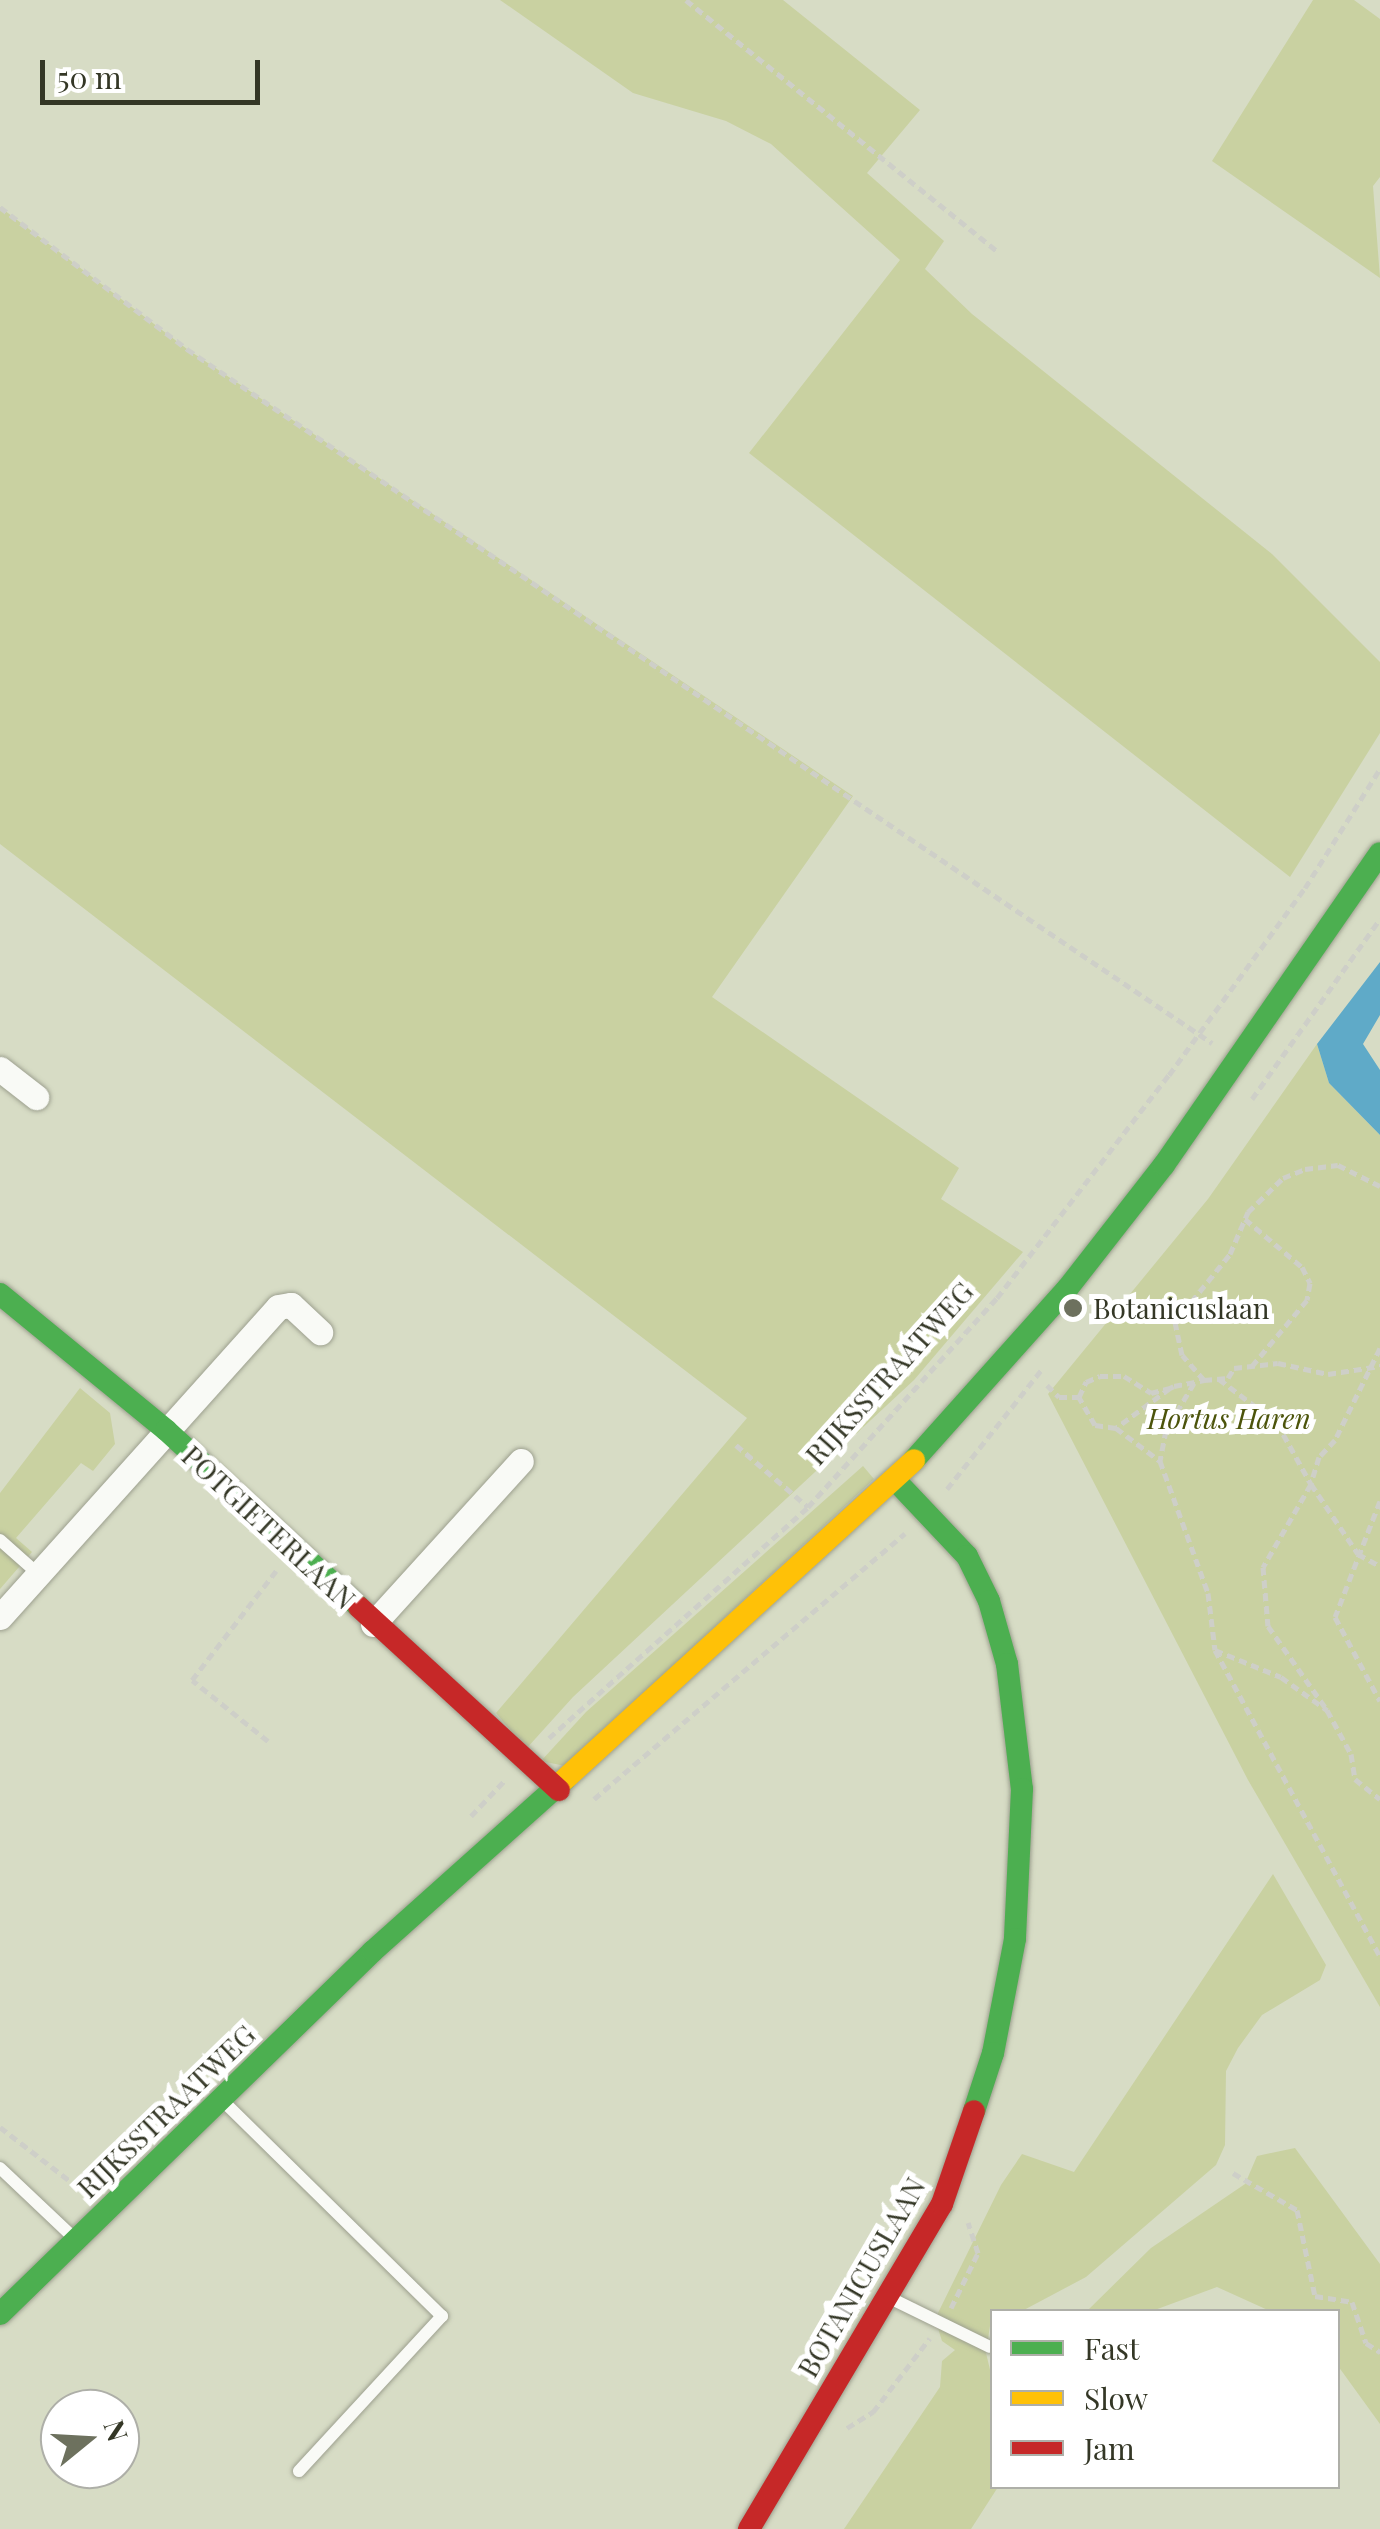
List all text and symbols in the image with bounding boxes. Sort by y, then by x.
scale bar [45,40,265,102]
text: 50 m [57,57,122,97]
street label: RIJKSSTRAATWEG [798,1275,980,1471]
place label: Botanicuslaan [1093,1291,1270,1325]
marker: Botanicuslaan [1062,1297,1084,1319]
park label: Hortus Haren [1147,1401,1311,1435]
street label: POTGIETERLAAN [176,1438,362,1616]
street label: RIJKSSTRAATWEG [70,2018,262,2204]
street label: BOTANICUSLAAN [790,2171,932,2383]
legend [990,2309,1340,2489]
text: Fast [1084,2328,1140,2368]
text: Slow [1084,2378,1148,2418]
north arrow [40,2389,140,2489]
text: N [96,2415,138,2446]
text: Jam [1084,2428,1135,2468]

